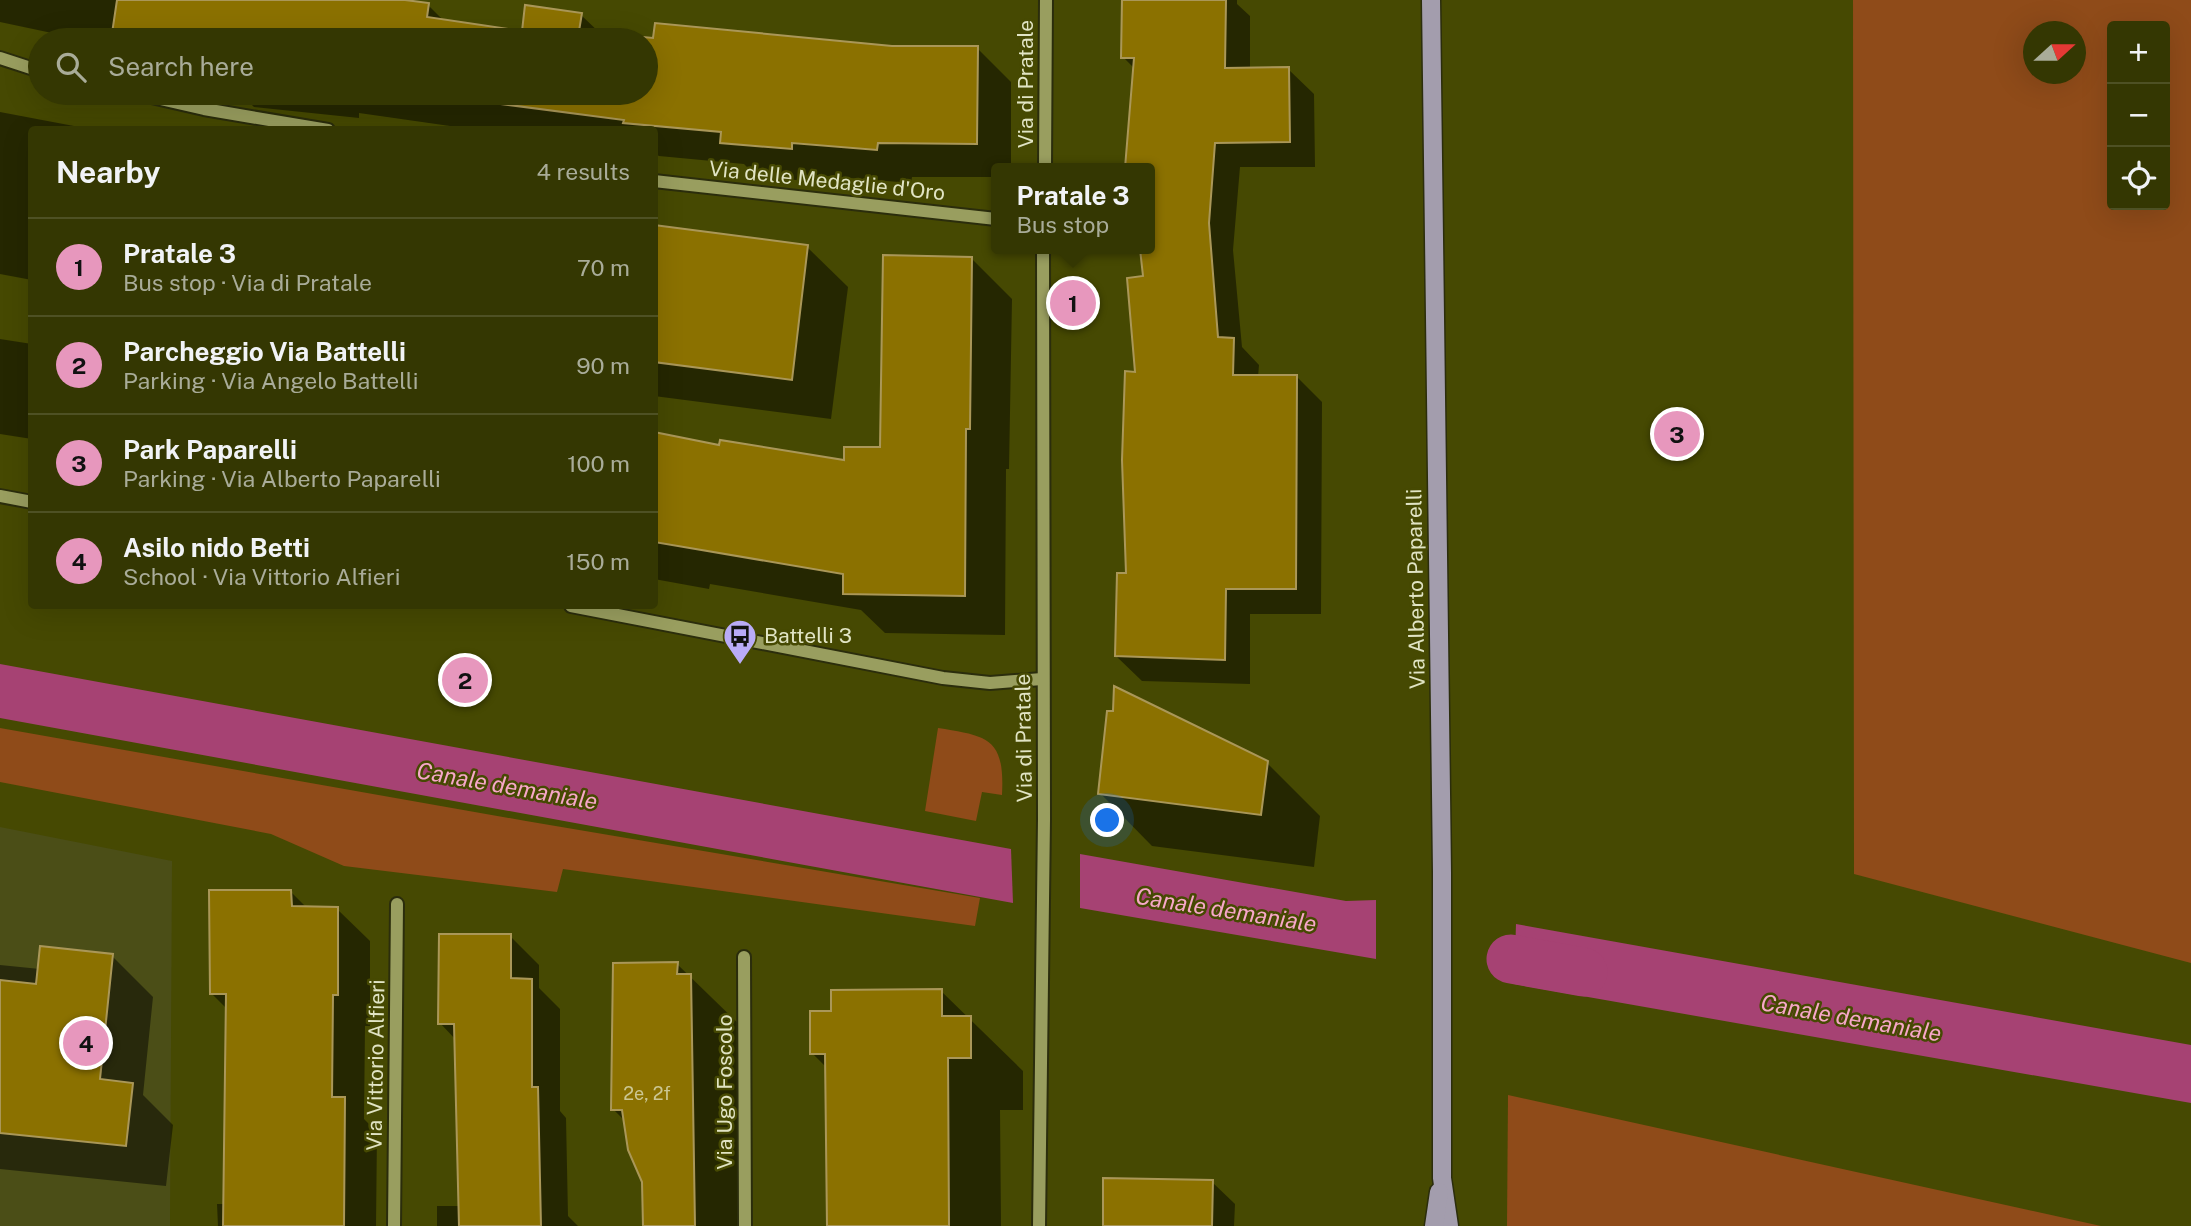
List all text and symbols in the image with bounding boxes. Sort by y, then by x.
street label: Via di Pratale [1013,20,1038,148]
north arrow [2023,21,2086,84]
map controls [2107,21,2170,210]
button: + [2107,21,2170,84]
search box [28,28,658,105]
icon: search [52,48,90,86]
text: Search here [108,51,254,82]
button: − [2107,84,2170,147]
button: locate [2107,147,2170,210]
text: Nearby [56,154,160,190]
street label: Via delle Medaglie d'Oro [708,156,946,205]
text: 4 results [536,158,630,185]
popup [991,163,1155,254]
text: Pratale 3 [1017,180,1130,211]
text: Bus stop [1017,211,1109,238]
text: Pratale 3 [123,238,236,269]
text: 1 [74,254,84,281]
text: 70 m [577,254,630,281]
text: Bus stop · Via di Pratale [123,269,372,296]
pin: 1 [1050,277,1096,329]
text: Parcheggio Via Battelli [123,336,406,367]
text: 2 [72,352,86,379]
text: 90 m [576,352,630,379]
text: Parking · Via Angelo Battelli [123,367,418,394]
pin: 3 [1654,408,1700,460]
text: Park Paparelli [123,434,297,465]
text: 3 [71,450,87,477]
text: 100 m [567,450,630,477]
text: Parking · Via Alberto Paparelli [123,465,441,492]
street label: Via Alberto Paparelli [1401,489,1430,689]
text: Asilo nido Betti [123,532,310,563]
text: 4 [71,548,87,575]
text: 150 m [566,548,630,575]
text: School · Via Vittorio Alfieri [123,563,400,590]
bus stop icon: Battelli 3 [721,617,759,666]
place label: Battelli 3 [764,623,852,648]
pin: 2 [442,654,488,706]
street label: Via di Pratale [1010,674,1037,802]
water label: Canale demaniale [415,756,600,815]
your location [1090,803,1124,837]
water label: Canale demaniale [1134,882,1319,937]
street label: Via Vittorio Alfieri [362,979,389,1151]
water label: Canale demaniale [1759,988,1944,1047]
street label: Via Ugo Foscolo [712,1014,737,1170]
pin: 4 [63,1017,109,1069]
house number: 2e, 2f [623,1083,671,1104]

